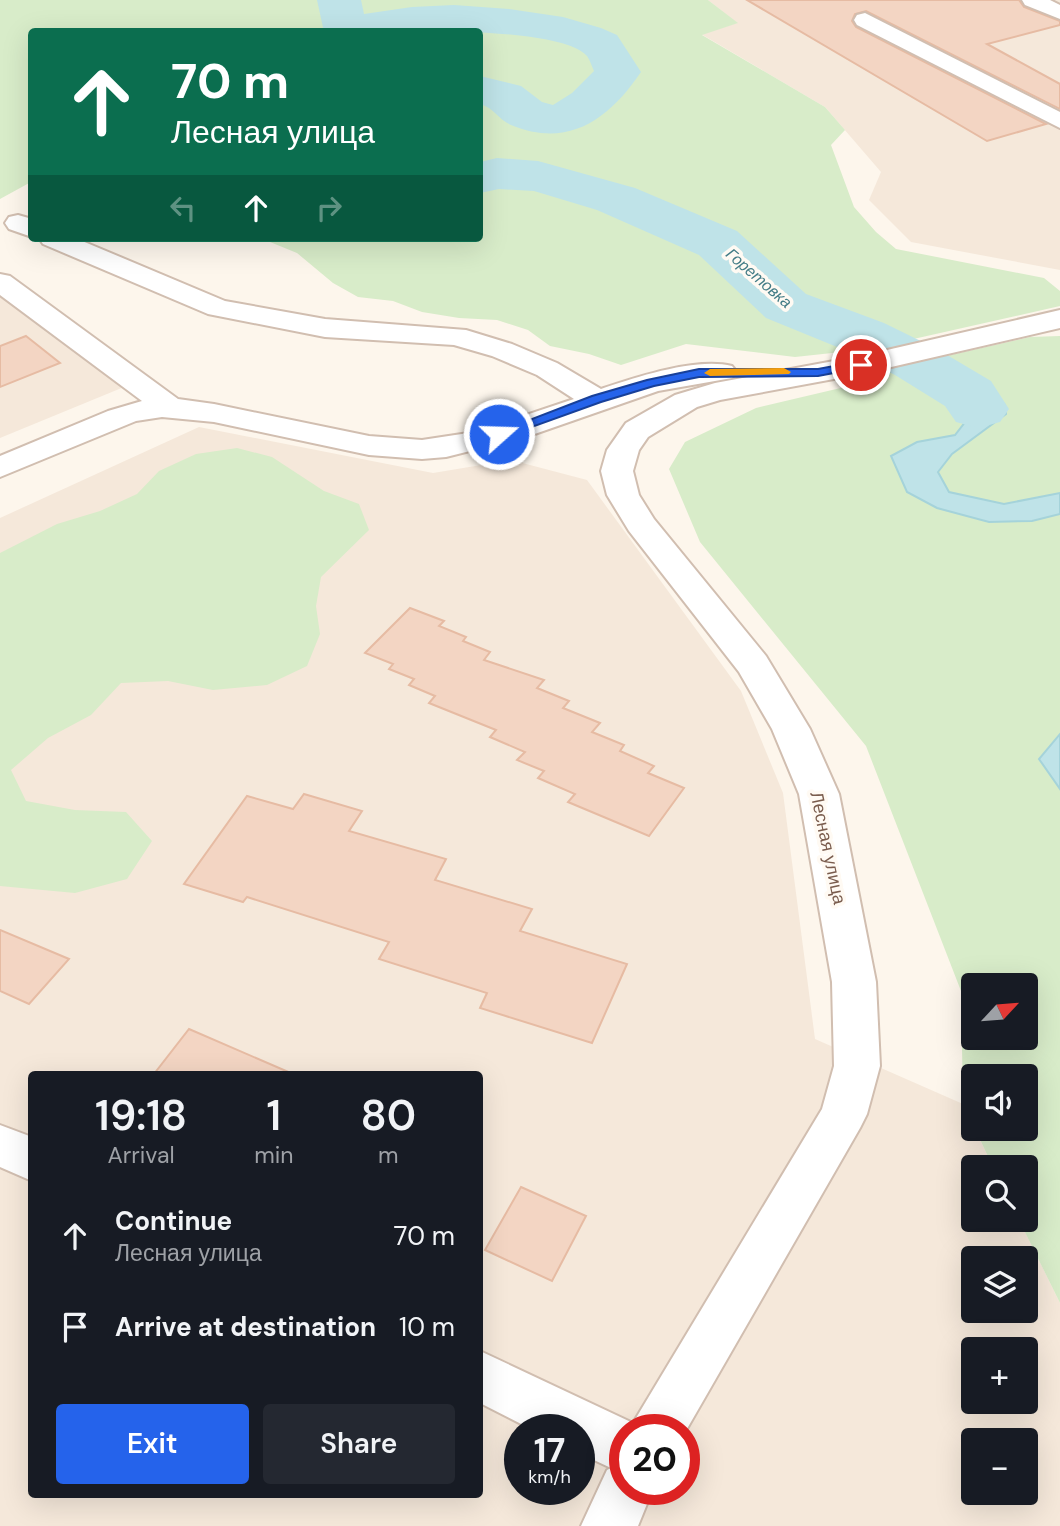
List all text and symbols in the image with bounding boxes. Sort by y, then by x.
text: 70 m [171,49,289,113]
icon: ahead [56,56,147,147]
text: Лесная улица [171,111,375,153]
icon: left [164,189,202,227]
icon: ahead [237,189,275,227]
icon: right [310,189,348,227]
water label: Горетовка [721,243,797,313]
pin [831,335,891,395]
icon: arrive [842,346,880,384]
position arrow [462,397,536,471]
street label: Лесная улица [804,789,852,908]
north arrow [961,973,1038,1050]
map controls [961,973,1038,1505]
button: sound [961,1064,1038,1141]
text: 19:18 [95,1088,187,1143]
text: 1 [266,1088,281,1143]
text: 80 [360,1088,416,1143]
text: Arrival [108,1140,175,1170]
text: min [254,1140,293,1170]
text: m [378,1140,398,1170]
button: search [961,1155,1038,1232]
text: Continue [115,1204,232,1238]
icon: ahead [56,1217,94,1255]
text: 70 m [394,1219,455,1253]
text: Лесная улица [115,1238,262,1268]
button: layers [961,1246,1038,1323]
icon: arrive [56,1308,94,1346]
text: Arrive at destination [115,1310,376,1344]
text: 10 m [399,1310,455,1344]
button: + [961,1337,1038,1414]
button: Exit [56,1404,249,1484]
button: Share [263,1404,455,1484]
speed limit sign: 20 [609,1414,700,1505]
text: 17 [534,1427,565,1473]
button: − [961,1428,1038,1505]
text: km/h [528,1465,571,1489]

